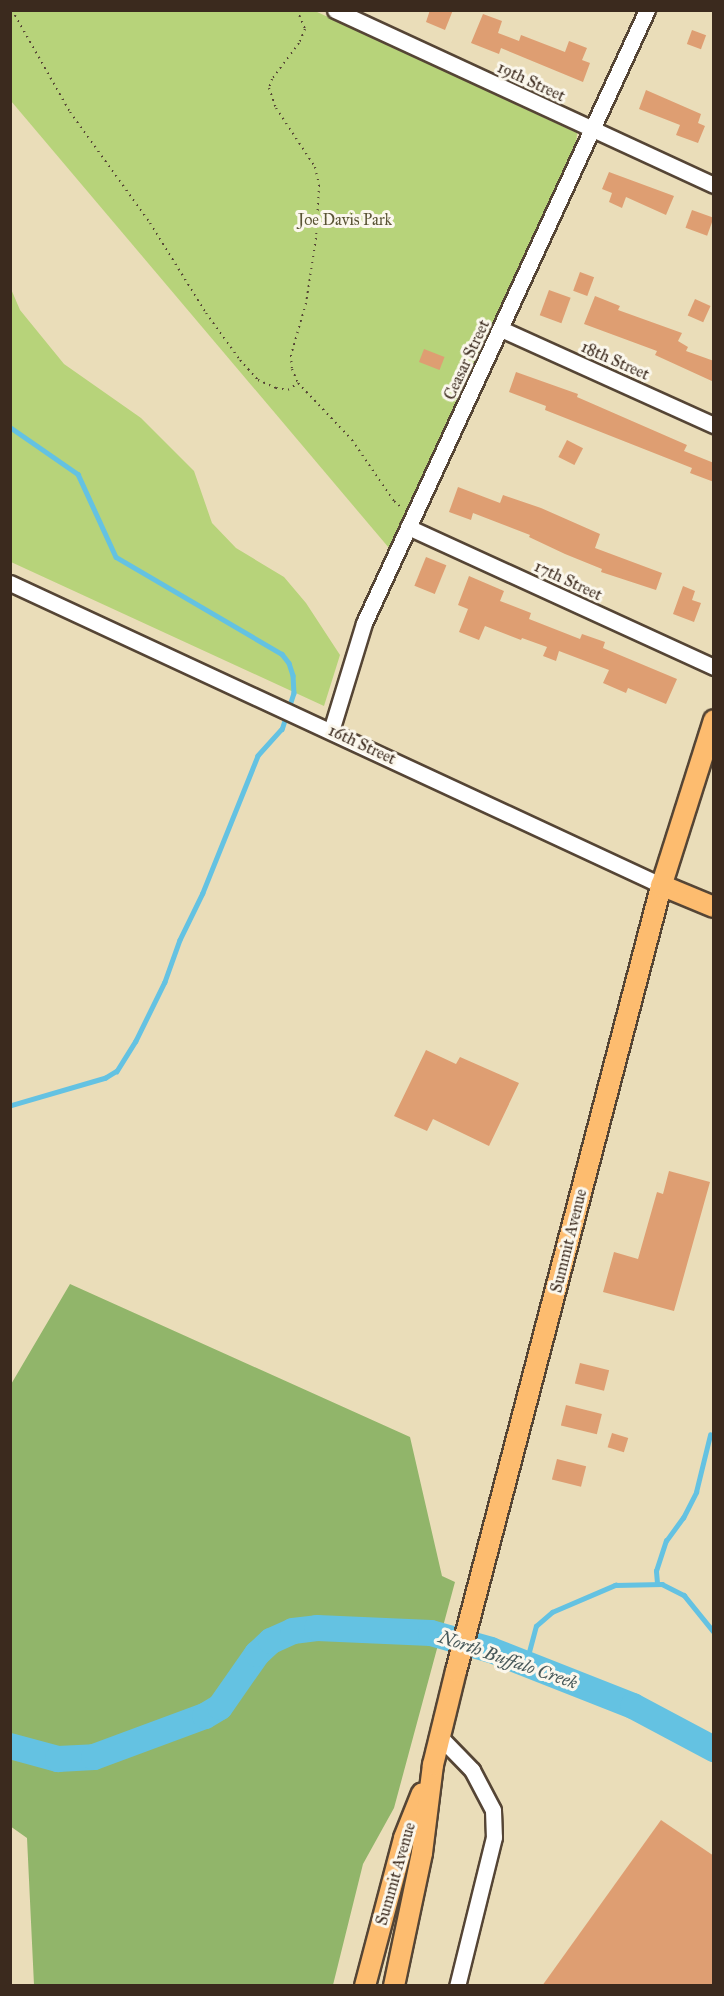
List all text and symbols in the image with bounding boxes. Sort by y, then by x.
street label: 19th Street [494,58,568,106]
park label: Joe Davis Park [298,210,392,230]
street label: Ceasar Street [440,317,494,403]
street label: 18th Street [578,337,652,385]
street label: 17th Street [531,557,605,605]
street label: 16th Street [325,721,399,769]
street label: Summit Avenue [547,1187,591,1295]
water label: North Buffalo Creek [436,1626,580,1694]
street label: Summit Avenue [372,1820,420,1928]

